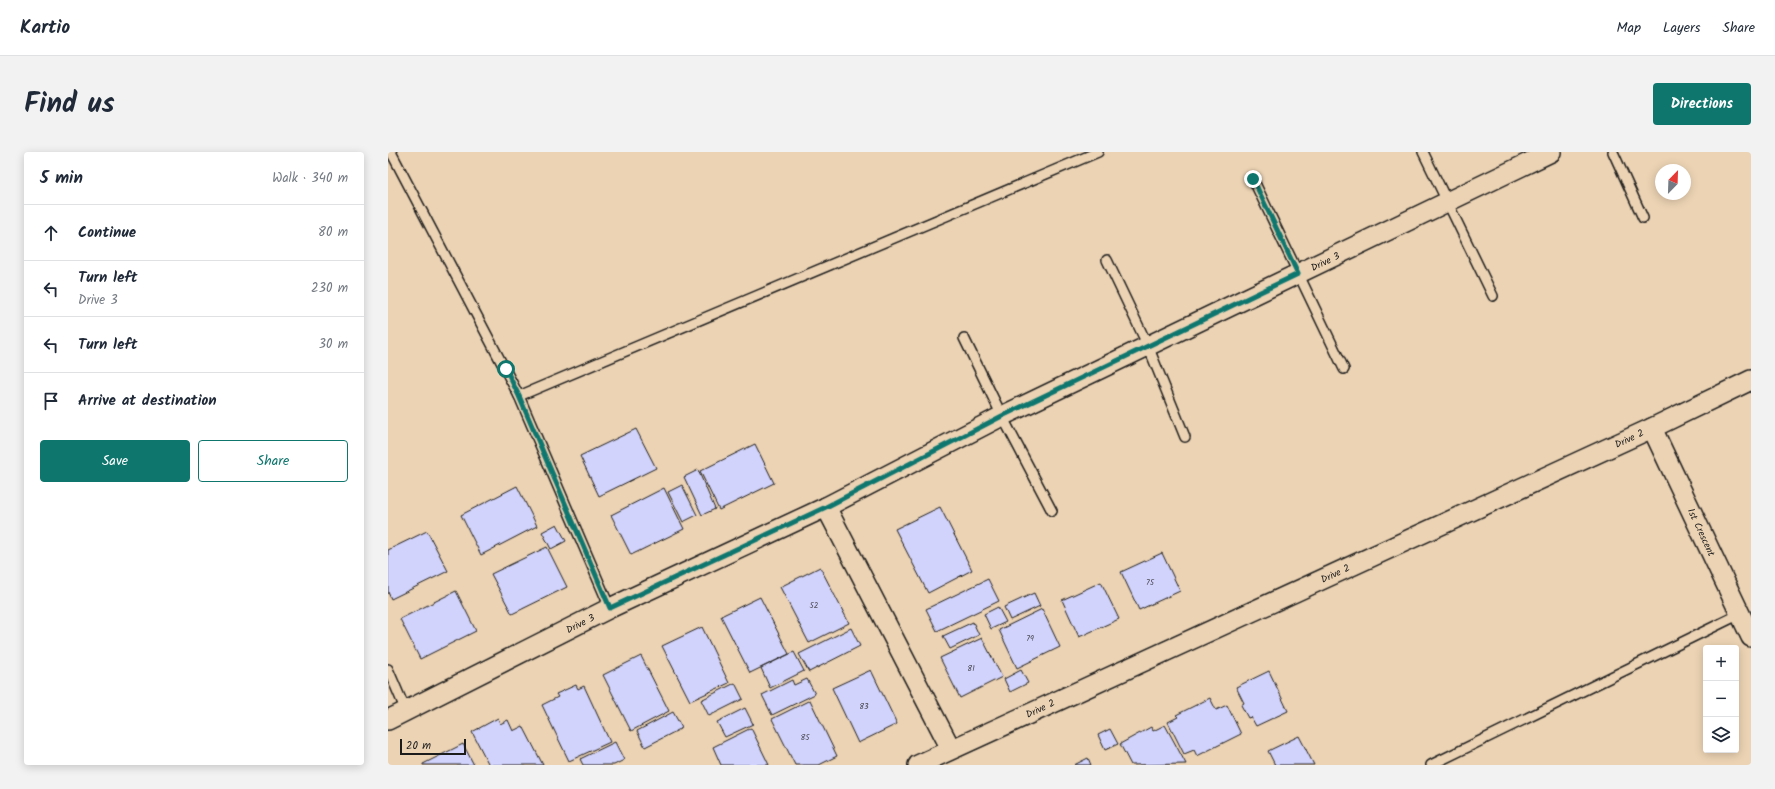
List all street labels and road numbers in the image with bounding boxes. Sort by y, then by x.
street label: Drive 3 [1308,248,1343,276]
street label: Drive 2 [1612,425,1647,453]
street label: 1st Crescent [1683,506,1719,559]
street label: Drive 2 [1318,560,1353,588]
street label: Drive 3 [563,610,598,638]
street label: Drive 2 [1023,695,1058,723]

